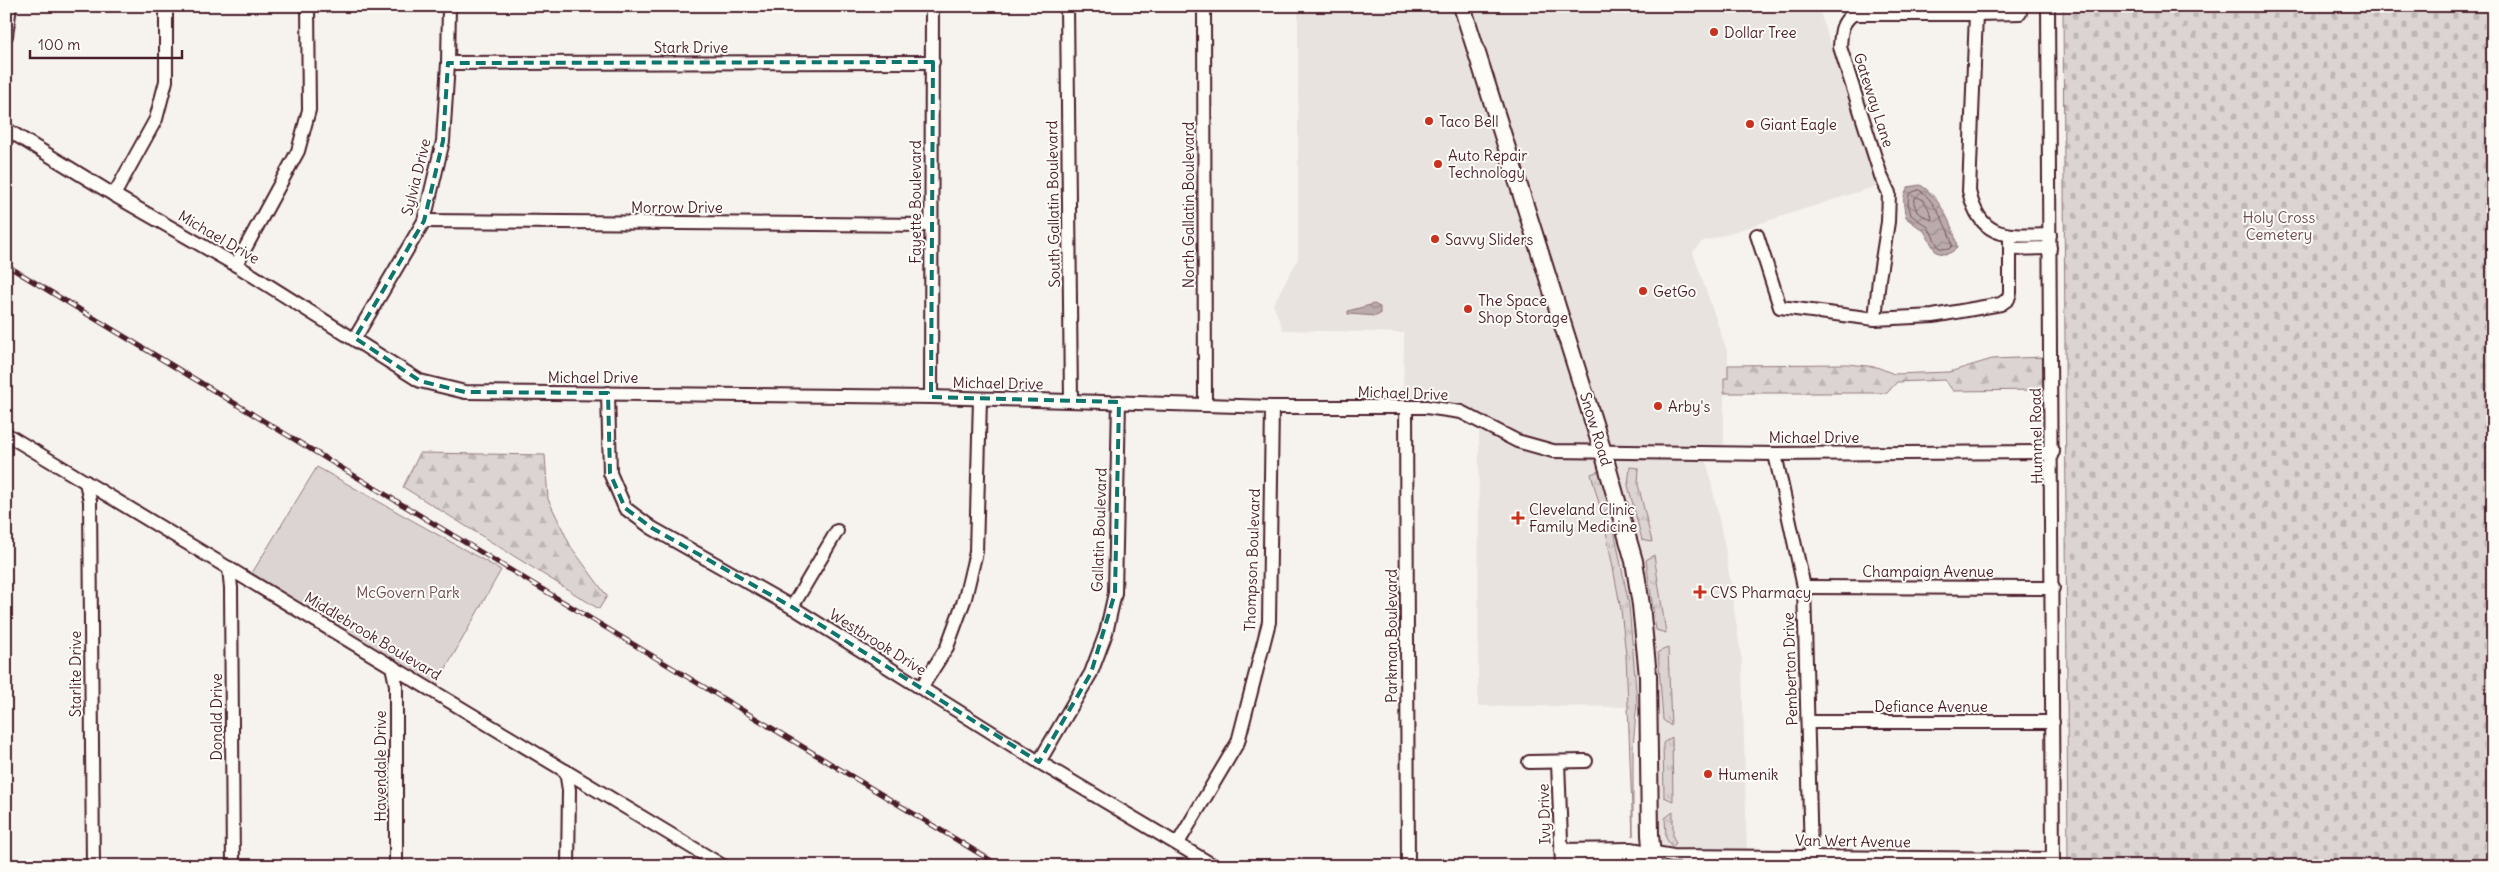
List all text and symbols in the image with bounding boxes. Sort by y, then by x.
place label: Dollar Tree [1724,23,1797,42]
marker: Dollar Tree [1708,26,1720,38]
scale bar [30,28,182,60]
text: 100 m [38,35,80,54]
street label: Stark Drive [654,38,728,57]
street label: Gateway Lane [1850,50,1898,150]
place label: Taco Bell [1439,112,1499,131]
marker: Taco Bell [1423,115,1435,127]
place label: Giant Eagle [1760,115,1837,134]
marker: Giant Eagle [1744,118,1756,130]
street label: South Gallatin Boulevard [1042,120,1064,288]
street label: North Gallatin Boulevard [1179,122,1198,288]
street label: Sylvia Drive [397,137,435,217]
street label: Fayette Boulevard [906,140,925,264]
place label: Auto Repair Technology [1448,146,1527,182]
marker: Auto Repair Technology [1432,158,1444,170]
street label: Morrow Drive [631,198,723,217]
street label: Michael Drive [175,206,263,268]
park label: Holy Cross Cemetery [2243,208,2315,244]
place label: Savvy Sliders [1445,230,1534,249]
marker: Savvy Sliders [1429,233,1441,245]
place label: GetGo [1653,282,1696,301]
marker: GetGo [1637,285,1649,297]
place label: The Space Shop Storage [1478,291,1568,327]
marker: The Space Shop Storage [1462,303,1474,315]
street label: Michael Drive [548,368,638,387]
street label: Michael Drive [952,373,1044,393]
street label: Michael Drive [1357,382,1449,404]
street label: Hummel Road [2026,388,2046,484]
street label: Snow Road [1576,390,1616,468]
place label: Arby's [1668,397,1710,416]
marker: Arby's [1652,400,1664,412]
street label: Michael Drive [1769,428,1859,447]
street label: Gallatin Boulevard [1087,467,1111,592]
street label: Thompson Boulevard [1240,488,1264,632]
place label: Cleveland Clinic Family Medicine [1529,500,1637,536]
marker: Cleveland Clinic Family Medicine [1511,511,1525,525]
street label: Champaign Avenue [1862,562,1994,581]
street label: Parkman Boulevard [1382,569,1401,703]
park label: McGovern Park [356,583,460,602]
place label: CVS Pharmacy [1710,583,1811,602]
marker: CVS Pharmacy [1694,586,1706,598]
street label: Middlebrook Boulevard [301,588,445,684]
street label: Westbrook Drive [826,605,930,679]
street label: Pemberton Drive [1779,612,1801,726]
street label: Starlite Drive [66,631,85,717]
street label: Donald Drive [207,673,226,761]
street label: Defiance Avenue [1874,697,1988,716]
street label: Havendale Drive [371,710,390,822]
place label: Humenik [1718,765,1779,784]
marker: Humenik [1702,768,1714,780]
street label: Ivy Drive [1533,783,1555,845]
street label: Van Wert Avenue [1795,830,1911,852]

